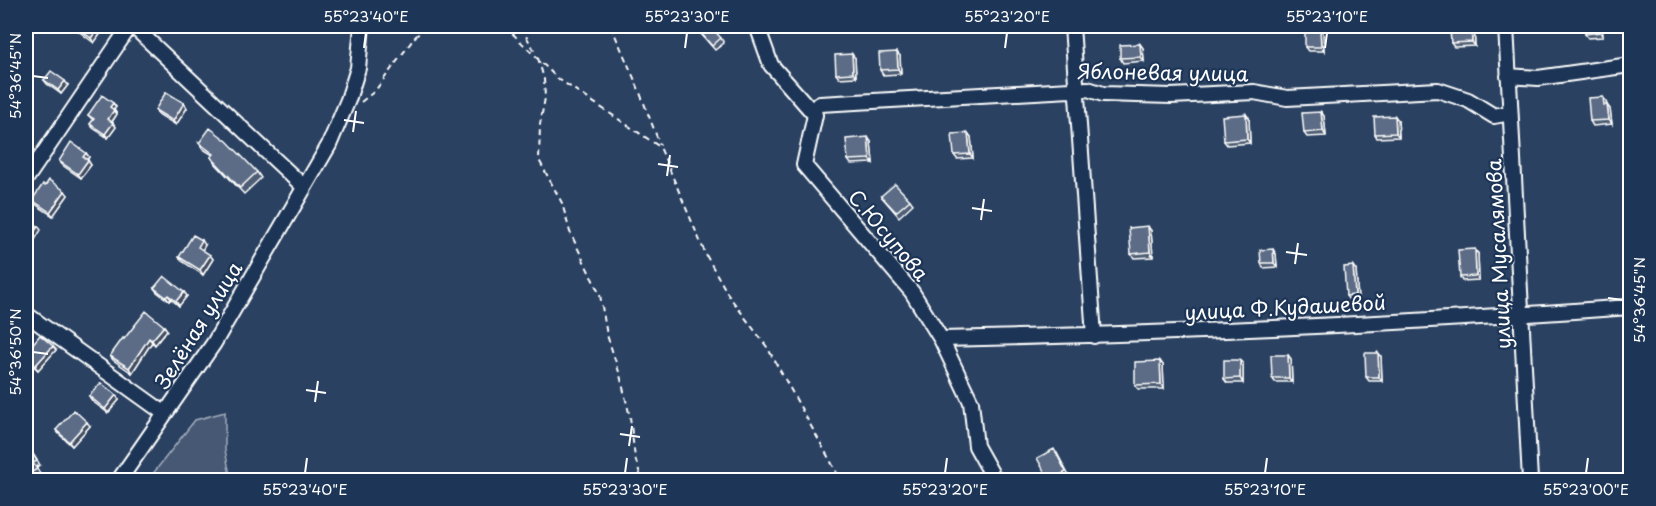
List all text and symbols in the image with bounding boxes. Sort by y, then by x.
text: 55°23'40"E [323,4,409,27]
text: 55°23'30"E [644,4,730,27]
text: 55°23'20"E [964,4,1050,27]
text: 55°23'10"E [1286,4,1368,27]
text: 54°36'45"N [3,33,26,119]
street label: Яблоневая улица [1077,56,1249,88]
street label: улица Мусалямова [1478,158,1518,350]
street label: С.Юсупова [842,183,937,288]
street label: Зелёная улица [147,255,249,395]
text: 54°36'45"N [1627,257,1650,343]
street label: улица Ф.Кудашевой [1184,287,1386,327]
text: 54°36'50"N [3,308,26,396]
text: 55°23'40"E [262,477,348,500]
text: 55°23'30"E [582,477,668,500]
text: 55°23'20"E [902,477,988,500]
text: 55°23'10"E [1224,477,1306,500]
text: 55°23'00"E [1543,477,1629,500]

